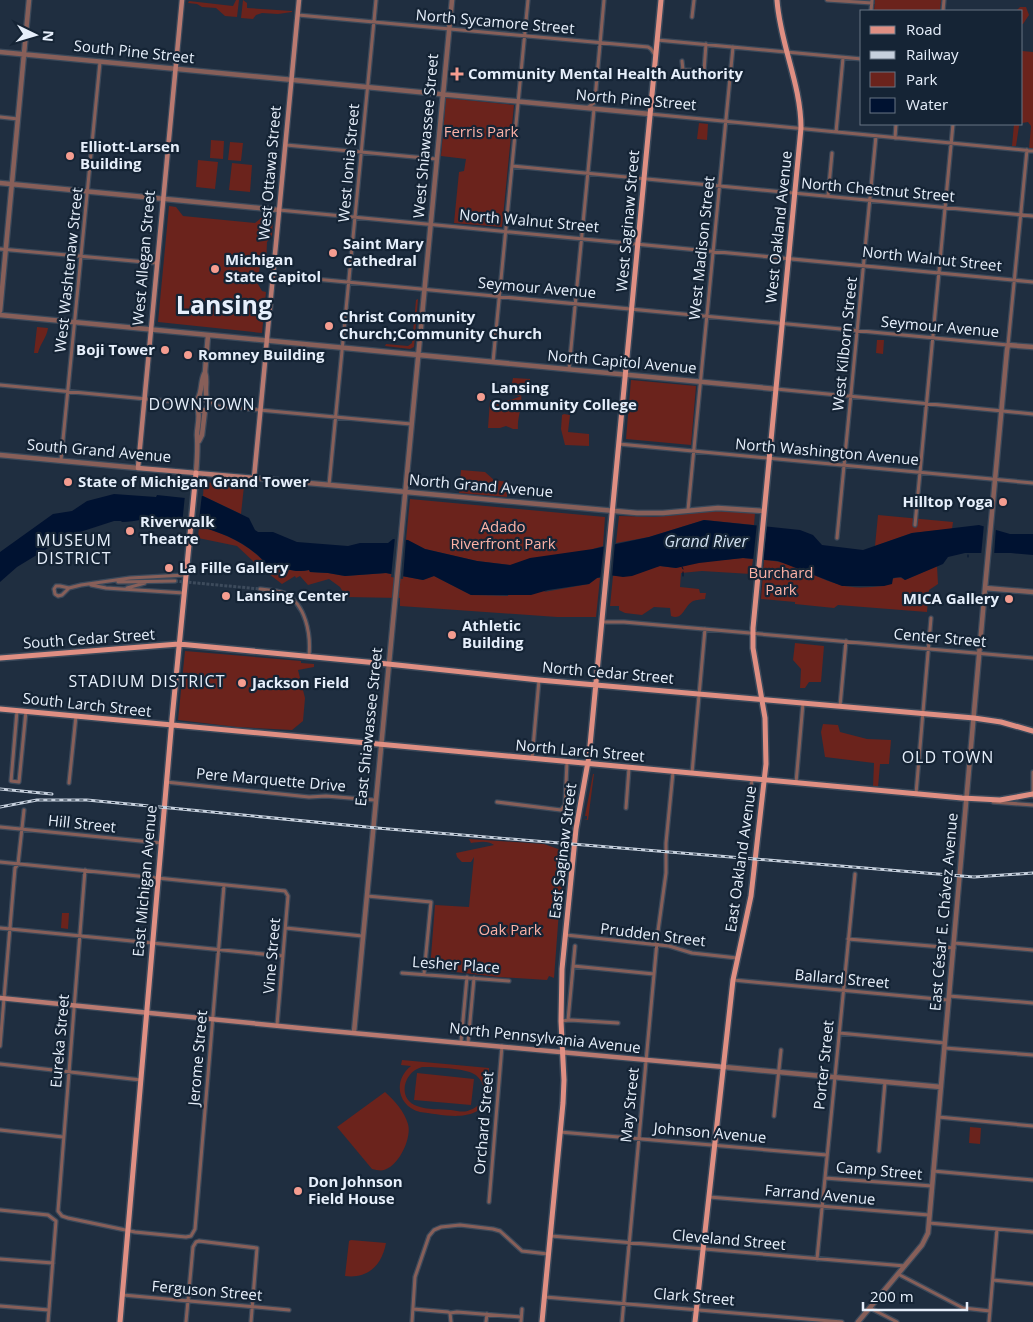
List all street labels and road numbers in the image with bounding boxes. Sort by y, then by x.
street label: North Sycamore Street [415,4,575,38]
street label: South Pine Street [73,35,195,67]
street label: West Shiawassee Street [408,53,442,219]
street label: North Pine Street [575,84,697,114]
street label: West Ionia Street [333,103,363,223]
street label: West Ottawa Street [253,105,285,241]
street label: West Saginaw Street [611,149,643,293]
street label: West Oakland Avenue [760,150,796,304]
street label: North Chestnut Street [801,172,956,206]
street label: West Madison Street [684,175,719,321]
street label: West Washtenaw Street [49,186,87,353]
street label: West Allegan Street [127,189,159,326]
street label: North Walnut Street [458,204,600,236]
street label: North Walnut Street [861,241,1003,275]
street label: Seymour Avenue [477,272,597,302]
street label: West Kilborn Street [827,276,861,412]
street label: Seymour Avenue [880,311,1000,341]
street label: North Capitol Avenue [547,345,698,377]
street label: North Washington Avenue [734,433,920,469]
street label: South Grand Avenue [26,434,172,466]
street label: North Grand Avenue [408,469,554,501]
street label: South Cedar Street [22,623,156,653]
street label: Center Street [893,623,987,651]
street label: East Shiawassee Street [350,647,386,807]
street label: North Cedar Street [541,656,675,688]
street label: South Larch Street [22,687,152,721]
street label: North Larch Street [515,734,645,766]
street label: Pere Marquette Drive [195,762,347,796]
street label: East Saginaw Street [544,782,580,920]
street label: East Oakland Avenue [720,784,760,933]
street label: East Michigan Avenue [127,804,161,958]
street label: Hill Street [47,809,117,837]
street label: East César E. Chávez Avenue [924,812,962,1012]
street label: Vine Street [258,917,284,995]
street label: Prudden Street [599,918,707,950]
street label: Lesher Place [412,951,501,977]
street label: Ballard Street [794,964,890,992]
street label: Eureka Street [45,993,73,1089]
street label: Jerome Street [183,1009,211,1108]
street label: North Pennsylvania Avenue [448,1017,642,1057]
street label: Porter Street [808,1019,838,1111]
street label: May Street [615,1066,643,1143]
street label: Orchard Street [469,1070,497,1175]
street label: Johnson Avenue [651,1117,767,1147]
street label: Camp Street [835,1156,923,1184]
street label: Farrand Avenue [764,1179,876,1209]
street label: Cleveland Street [671,1224,787,1254]
street label: Ferguson Street [151,1275,263,1305]
street label: Clark Street [653,1282,735,1310]

